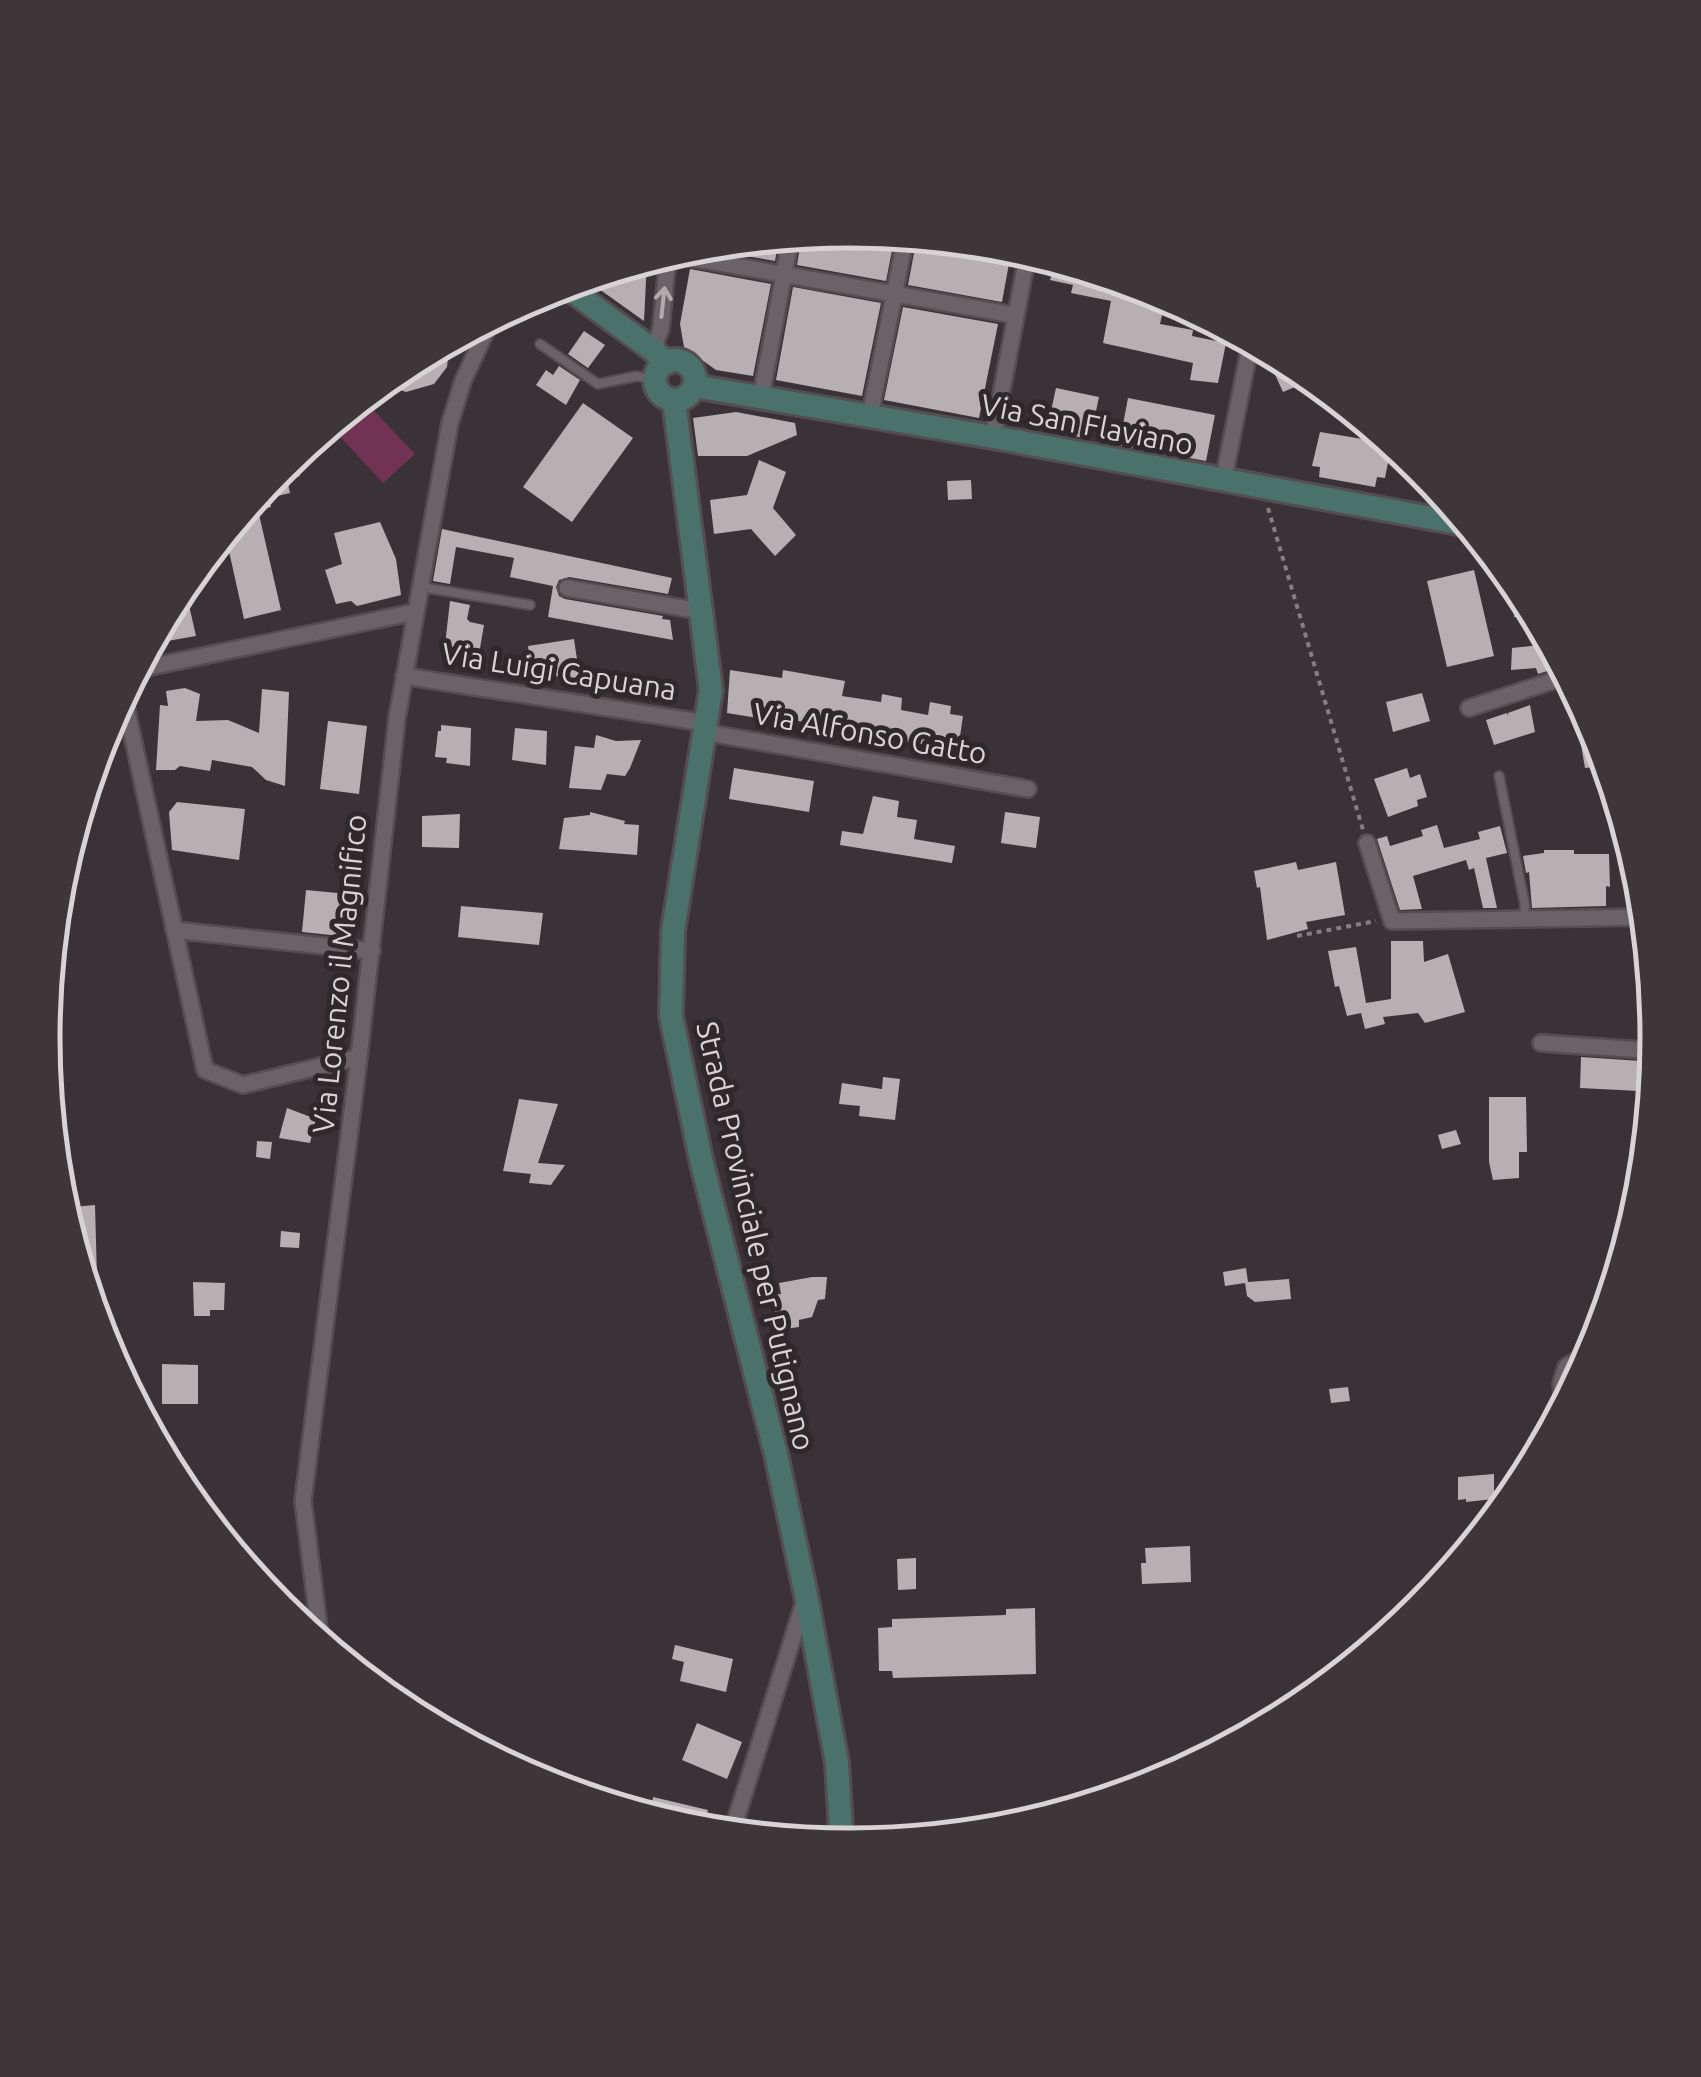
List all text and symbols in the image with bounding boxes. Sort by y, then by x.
one-way arrow [654,287,673,319]
street label: Via San Flaviano [978,387,1196,461]
street label: Via Luigi Capuana [439,636,679,706]
street label: Via Alfonso Gatto [751,696,990,770]
street label: Via Lorenzo il Magnifico [305,813,373,1135]
street label: Strada Provinciale per Putignano [690,1018,822,1453]

